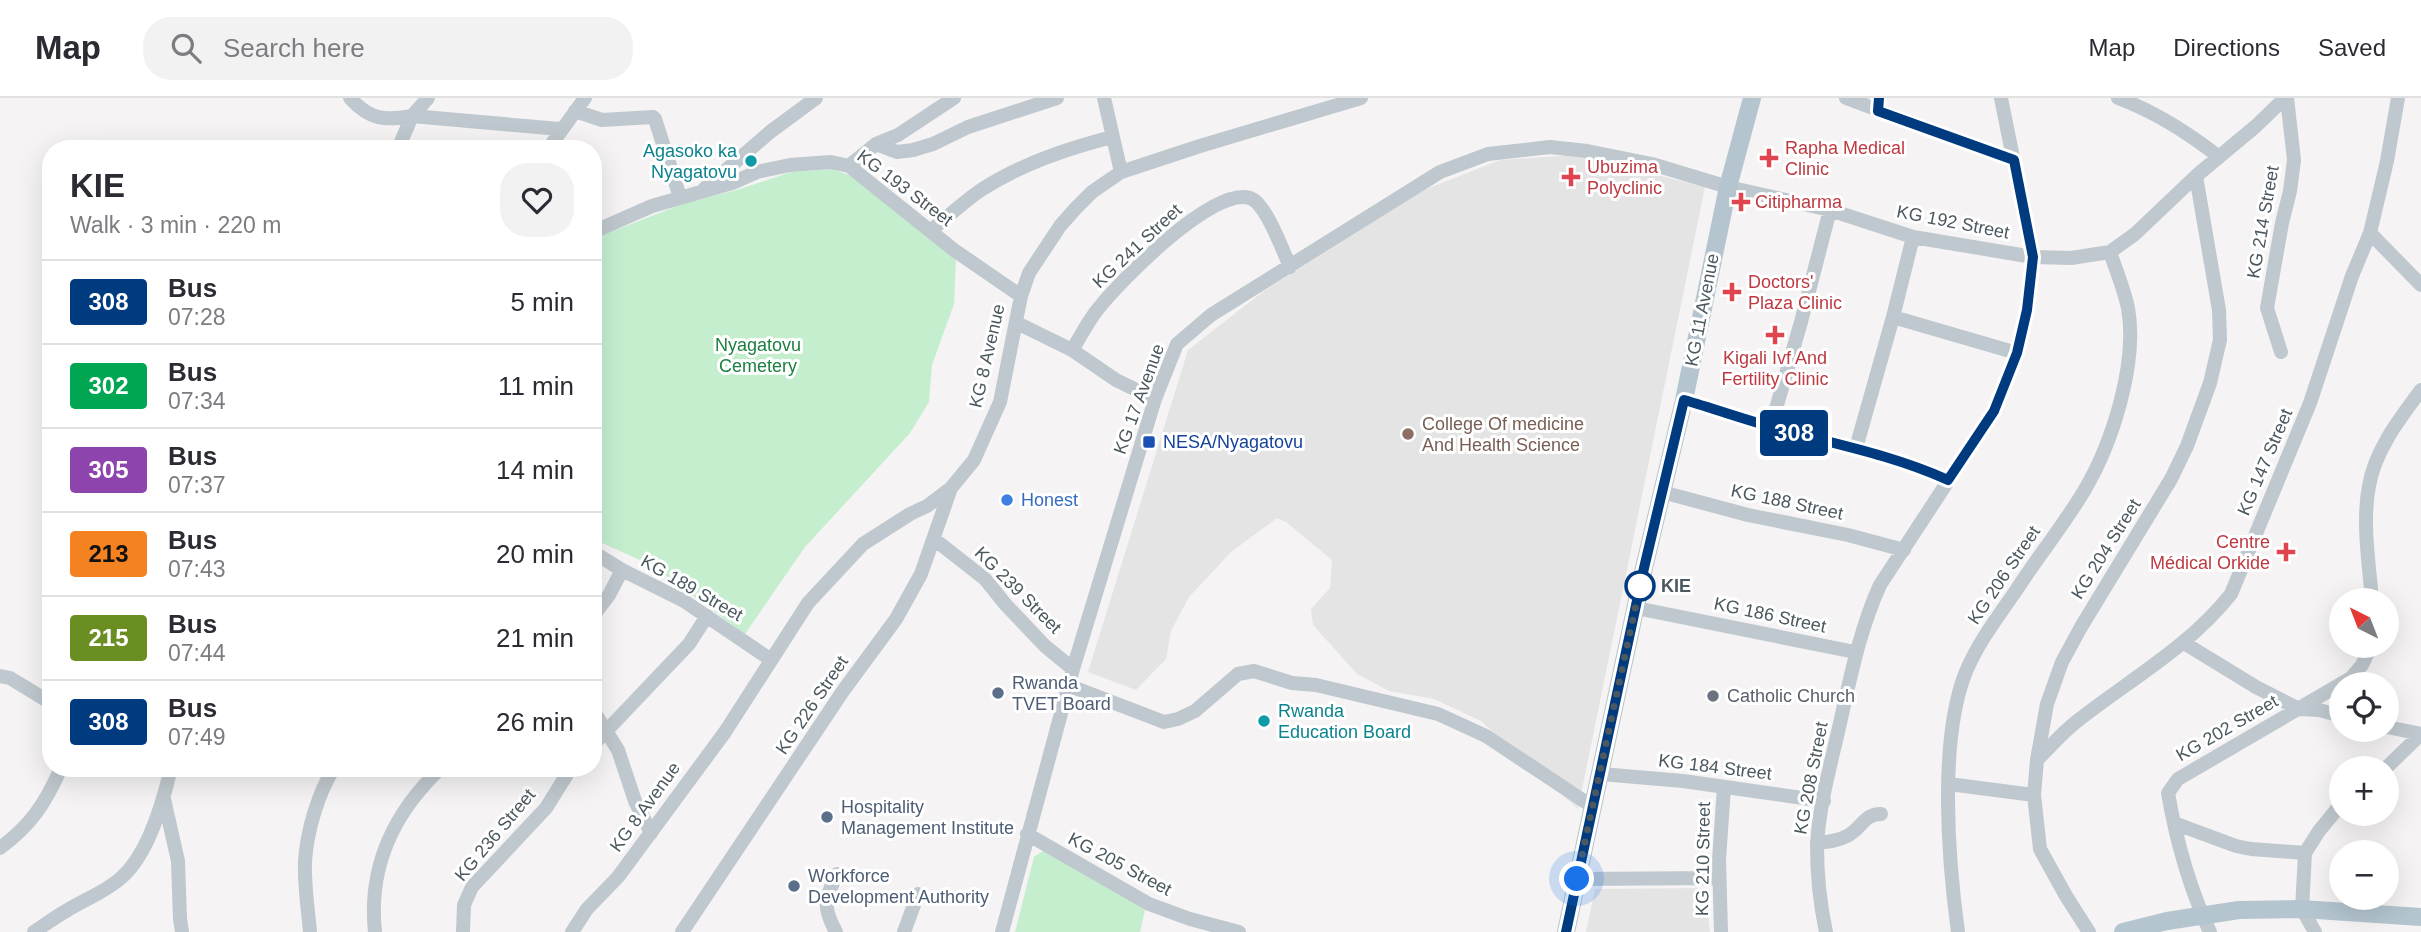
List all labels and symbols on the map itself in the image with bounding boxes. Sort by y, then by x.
place label: Rapha Medical Clinic [1785,138,1905,179]
place label: Agasoko ka Nyagatovu [643,141,738,182]
street label: KG 193 Street [853,146,957,230]
marker: Rapha Medical Clinic [1759,148,1779,168]
marker: Agasoko ka Nyagatovu [743,153,759,169]
place label: Ubuzima Polyclinic [1587,157,1662,198]
street label: KG 214 Street [2243,164,2283,280]
marker: Ubuzima Polyclinic [1561,167,1581,187]
place label: Citipharma [1755,192,1843,212]
marker: Citipharma [1733,194,1749,210]
street label: KG 241 Street [1088,200,1186,292]
street label: KG 192 Street [1895,201,2011,243]
street label: KG 11 Avenue [1681,252,1723,368]
place label: Doctors' Plaza Clinic [1748,272,1842,313]
marker: Doctors' Plaza Clinic [1722,282,1742,302]
street label: KG 8 Avenue [965,302,1009,410]
marker: Kigali Ivf And Fertility Clinic [1765,325,1785,345]
park label: Nyagatovu Cemetery [715,335,801,376]
street label: KG 17 Avenue [1110,341,1168,457]
place label: Kigali Ivf And Fertility Clinic [1721,348,1829,389]
street label: KG 147 Street [2234,406,2296,518]
line badge: 308 [1754,410,1834,456]
place label: College Of medicine And Health Science [1422,414,1584,455]
marker: College Of medicine And Health Science [1400,426,1416,442]
place label: NESA/Nyagatovu [1163,432,1303,452]
marker: NESA/Nyagatovu [1141,434,1157,450]
street label: KG 188 Street [1729,480,1845,524]
place label: Honest [1021,490,1078,510]
marker: Honest [999,492,1015,508]
street label: KG 204 Street [2067,495,2145,603]
street label: KG 206 Street [1964,522,2044,628]
place label: Centre Médical Orkide [2150,532,2270,573]
marker: Centre Médical Orkide [2276,542,2296,562]
street label: KG 239 Street [971,543,1065,637]
street label: KG 189 Street [638,551,746,625]
marker: KIE [1625,571,1655,601]
place label: KIE [1661,576,1691,596]
north arrow [2329,588,2399,658]
street label: KG 186 Street [1712,593,1828,637]
street label: KG 226 Street [772,652,852,758]
place label: Rwanda TVET Board [1012,673,1111,714]
marker: Rwanda TVET Board [990,685,1006,701]
place label: Catholic Church [1727,686,1855,706]
marker: Catholic Church [1705,688,1721,704]
street label: KG 202 Street [2173,691,2281,765]
place label: Rwanda Education Board [1278,701,1411,742]
marker: Rwanda Education Board [1256,713,1272,729]
street label: KG 208 Street [1790,720,1832,836]
street label: KG 184 Street [1657,750,1773,784]
street label: KG 8 Avenue [606,758,684,856]
street label: KG 236 Street [451,785,539,885]
place label: Hospitality Management Institute [841,797,1014,838]
street label: KG 210 Street [1692,802,1714,916]
marker: Hospitality Management Institute [819,809,835,825]
street label: KG 205 Street [1065,828,1175,900]
your location [1559,861,1594,896]
place label: Workforce Development Authority [808,866,989,907]
marker: Workforce Development Authority [786,878,802,894]

